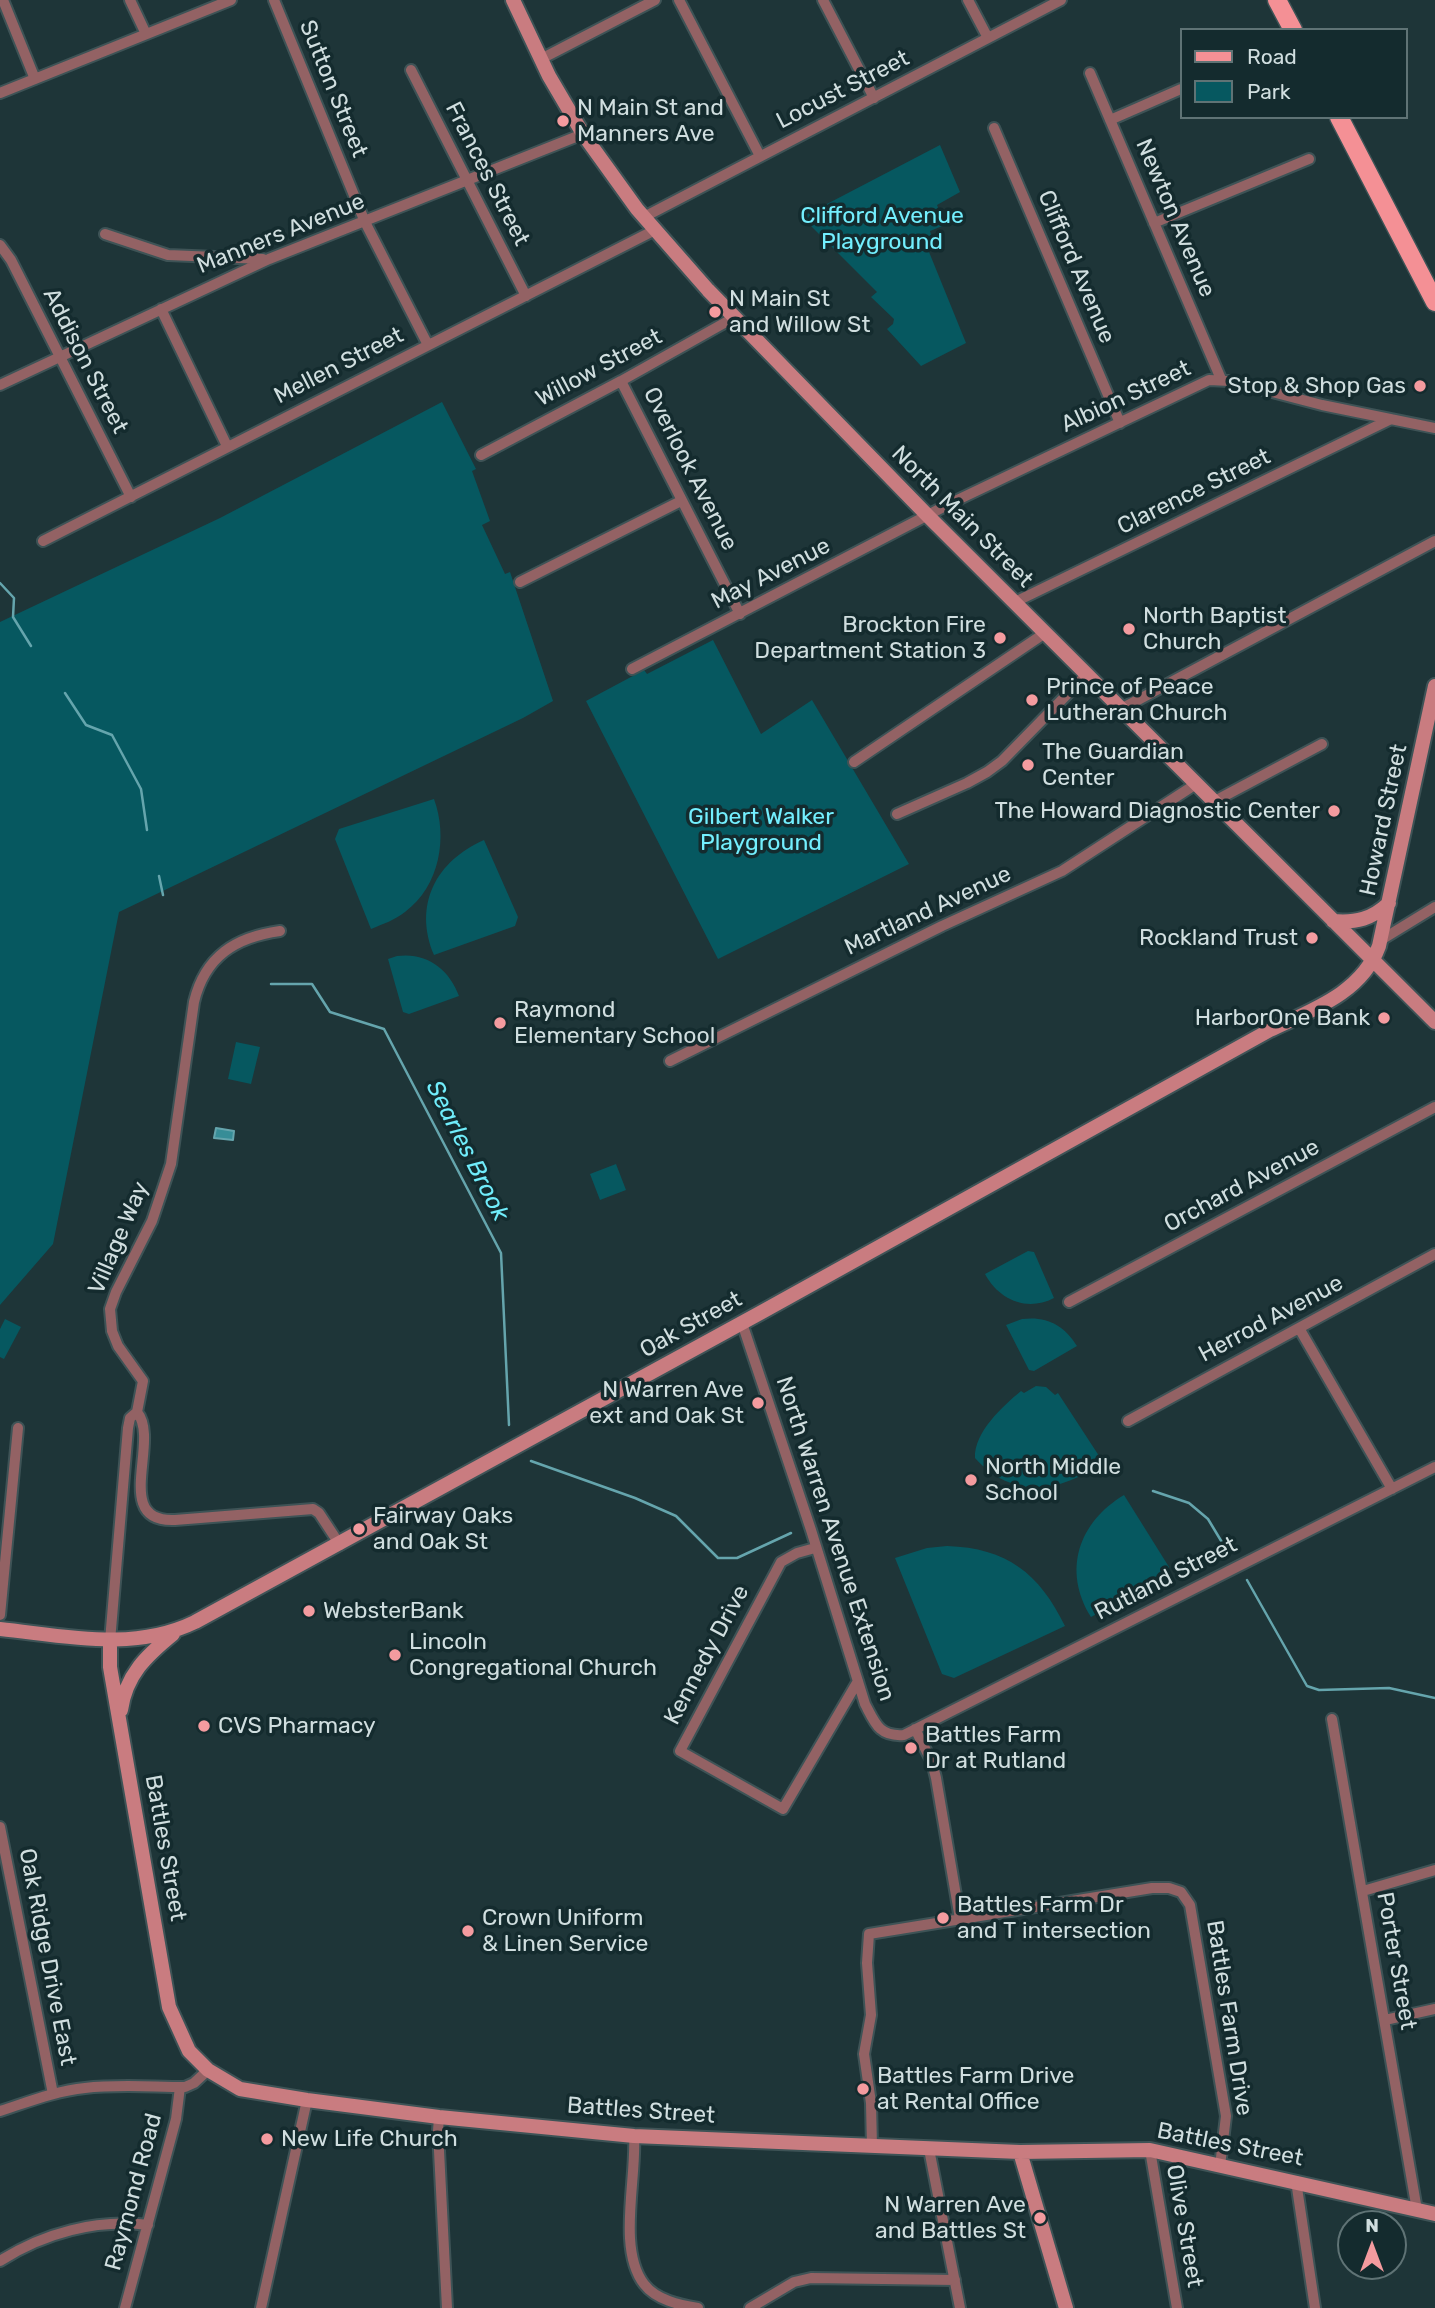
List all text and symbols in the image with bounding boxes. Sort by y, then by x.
street label: Sutton Street [293,16,373,162]
legend [1180,28,1407,119]
text: Road [1247,44,1297,69]
street label: Locust Street [772,45,914,135]
text: Park [1247,79,1291,104]
place label: N Main St and Manners Ave [577,94,724,148]
street label: Frances Street [439,97,535,251]
marker: N Main St and Manners Ave [555,113,571,129]
street label: Newton Avenue [1129,135,1221,301]
street label: Clifford Avenue [1031,186,1121,348]
street label: Manners Avenue [193,188,369,280]
park label: Clifford Avenue Playground [800,202,964,256]
street label: Addison Street [37,284,133,438]
place label: N Main St and Willow St [729,285,870,339]
marker: N Main St and Willow St [707,304,723,320]
street label: Mellen Street [270,322,408,410]
street label: Willow Street [531,323,667,413]
street label: Albion Street [1057,355,1195,439]
place label: Stop & Shop Gas [1228,372,1406,400]
marker: Stop & Shop Gas [1412,378,1428,394]
street label: Overlook Avenue [637,383,743,555]
street label: North Main Street [885,440,1039,594]
street label: Clarence Street [1113,443,1275,541]
street label: May Avenue [707,532,835,616]
place label: North Baptist Church [1143,602,1286,656]
place label: Brockton Fire Department Station 3 [754,611,986,665]
marker: North Baptist Church [1121,621,1137,637]
marker: Brockton Fire Department Station 3 [992,630,1008,646]
place label: Prince of Peace Lutheran Church [1046,673,1228,727]
marker: Prince of Peace Lutheran Church [1024,692,1040,708]
place label: The Guardian Center [1042,738,1184,792]
street label: Howard Street [1354,742,1414,898]
marker: The Guardian Center [1020,757,1036,773]
place label: The Howard Diagnostic Center [995,797,1320,825]
park label: Gilbert Walker Playground [688,803,834,857]
marker: The Howard Diagnostic Center [1326,803,1342,819]
street label: Martland Avenue [840,860,1016,962]
place label: Rockland Trust [1139,924,1298,952]
marker: Rockland Trust [1304,930,1320,946]
place label: Raymond Elementary School [514,996,715,1050]
place label: HarborOne Bank [1195,1004,1370,1032]
marker: HarborOne Bank [1376,1010,1392,1026]
marker: Raymond Elementary School [492,1015,508,1031]
water label: Searles Brook [419,1076,515,1226]
street label: Orchard Avenue [1160,1133,1324,1239]
street label: Village Way [83,1178,155,1298]
street label: Herrod Avenue [1194,1269,1348,1369]
street label: Oak Street [635,1286,747,1364]
street label: North Warren Avenue Extension [769,1373,901,1705]
place label: N Warren Ave ext and Oak St [589,1376,744,1430]
marker: N Warren Ave ext and Oak St [750,1395,766,1411]
place label: North Middle School [985,1453,1121,1507]
marker: North Middle School [963,1472,979,1488]
place label: Fairway Oaks and Oak St [373,1502,513,1556]
marker: Fairway Oaks and Oak St [351,1521,367,1537]
street label: Rutland Street [1090,1531,1242,1627]
street label: Kennedy Drive [659,1580,755,1730]
place label: WebsterBank [323,1597,464,1625]
marker: WebsterBank [301,1603,317,1619]
place label: Lincoln Congregational Church [409,1628,657,1682]
marker: Lincoln Congregational Church [387,1647,403,1663]
place label: CVS Pharmacy [218,1712,376,1740]
marker: CVS Pharmacy [196,1718,212,1734]
place label: Battles Farm Dr at Rutland [925,1721,1066,1775]
marker: Battles Farm Dr at Rutland [903,1740,919,1756]
street label: Battles Street [139,1773,191,1923]
street label: Oak Ridge Drive East [12,1846,82,2068]
street label: Porter Street [1370,1890,1422,2032]
place label: Battles Farm Dr and T intersection [957,1891,1151,1945]
place label: Crown Uniform & Linen Service [482,1904,648,1958]
marker: Battles Farm Dr and T intersection [935,1910,951,1926]
street label: Battles Farm Drive [1200,1918,1258,2118]
marker: Crown Uniform & Linen Service [460,1923,476,1939]
place label: Battles Farm Drive at Rental Office [877,2062,1074,2116]
marker: Battles Farm Drive at Rental Office [855,2081,871,2097]
street label: Battles Street [566,2092,716,2130]
street label: Raymond Road [100,2110,168,2274]
street label: Battles Street [1155,2117,1305,2173]
place label: New Life Church [281,2125,458,2153]
marker: New Life Church [259,2131,275,2147]
street label: Olive Street [1160,2163,1208,2289]
place label: N Warren Ave and Battles St [875,2191,1026,2245]
marker: N Warren Ave and Battles St [1032,2210,1048,2226]
north arrow [1337,2210,1407,2280]
text: N [1365,2214,1379,2237]

